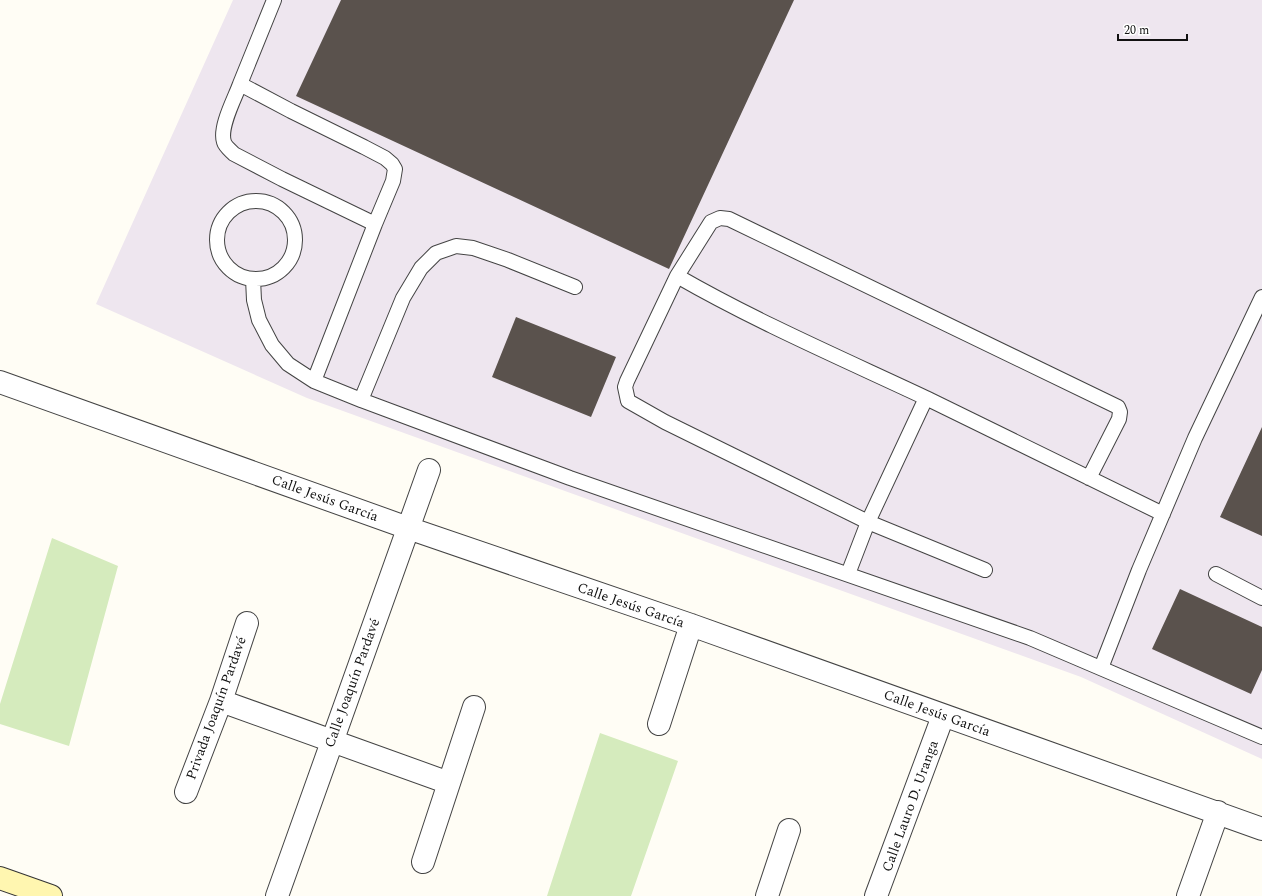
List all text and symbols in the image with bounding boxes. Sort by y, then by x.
scale bar [1118,16,1187,42]
text: 20 m [1124,21,1149,40]
street label: Calle Jesús García [269,469,381,527]
street label: Calle Jesús García [575,577,687,633]
street label: Calle Joaquín Pardavé [319,615,385,751]
street label: Privada Joaquín Pardavé [180,633,252,783]
street label: Calle Jesús García [881,684,993,742]
street label: Calle Lauro D. Uranga [876,737,944,875]

